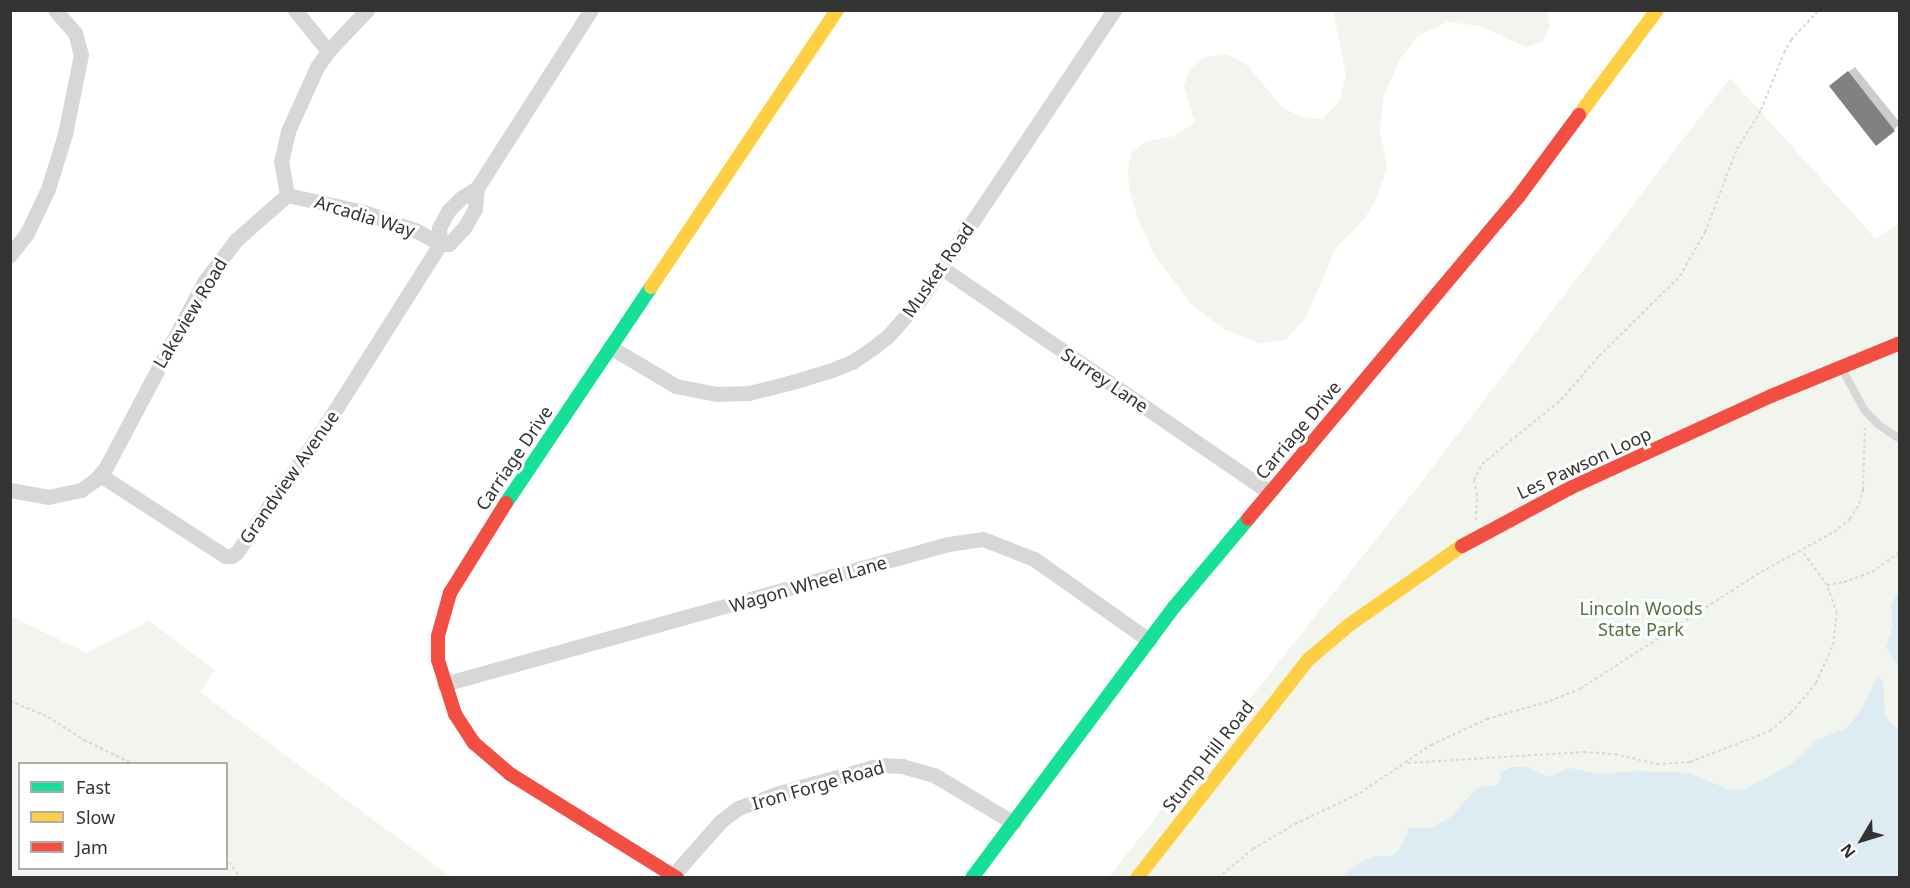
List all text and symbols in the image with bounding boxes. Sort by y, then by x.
street label: Arcadia Way [312,191,418,241]
street label: Musket Road [898,219,978,321]
street label: Lakeview Road [149,254,231,372]
street label: Surrey Lane [1058,343,1152,417]
street label: Carriage Drive [1251,377,1345,483]
street label: Carriage Drive [471,402,557,514]
street label: Grandview Avenue [235,406,343,548]
street label: Les Pawson Loop [1513,422,1655,504]
street label: Wagon Wheel Lane [727,551,889,617]
park label: Lincoln Woods State Park [1579,598,1703,640]
street label: Stump Hill Road [1158,696,1258,816]
street label: Iron Forge Road [749,756,887,814]
legend [18,762,228,870]
text: Fast [76,775,111,799]
text: Slow [76,805,115,829]
north arrow [1832,810,1892,870]
text: Jam [76,835,108,859]
text: N [1835,839,1860,863]

